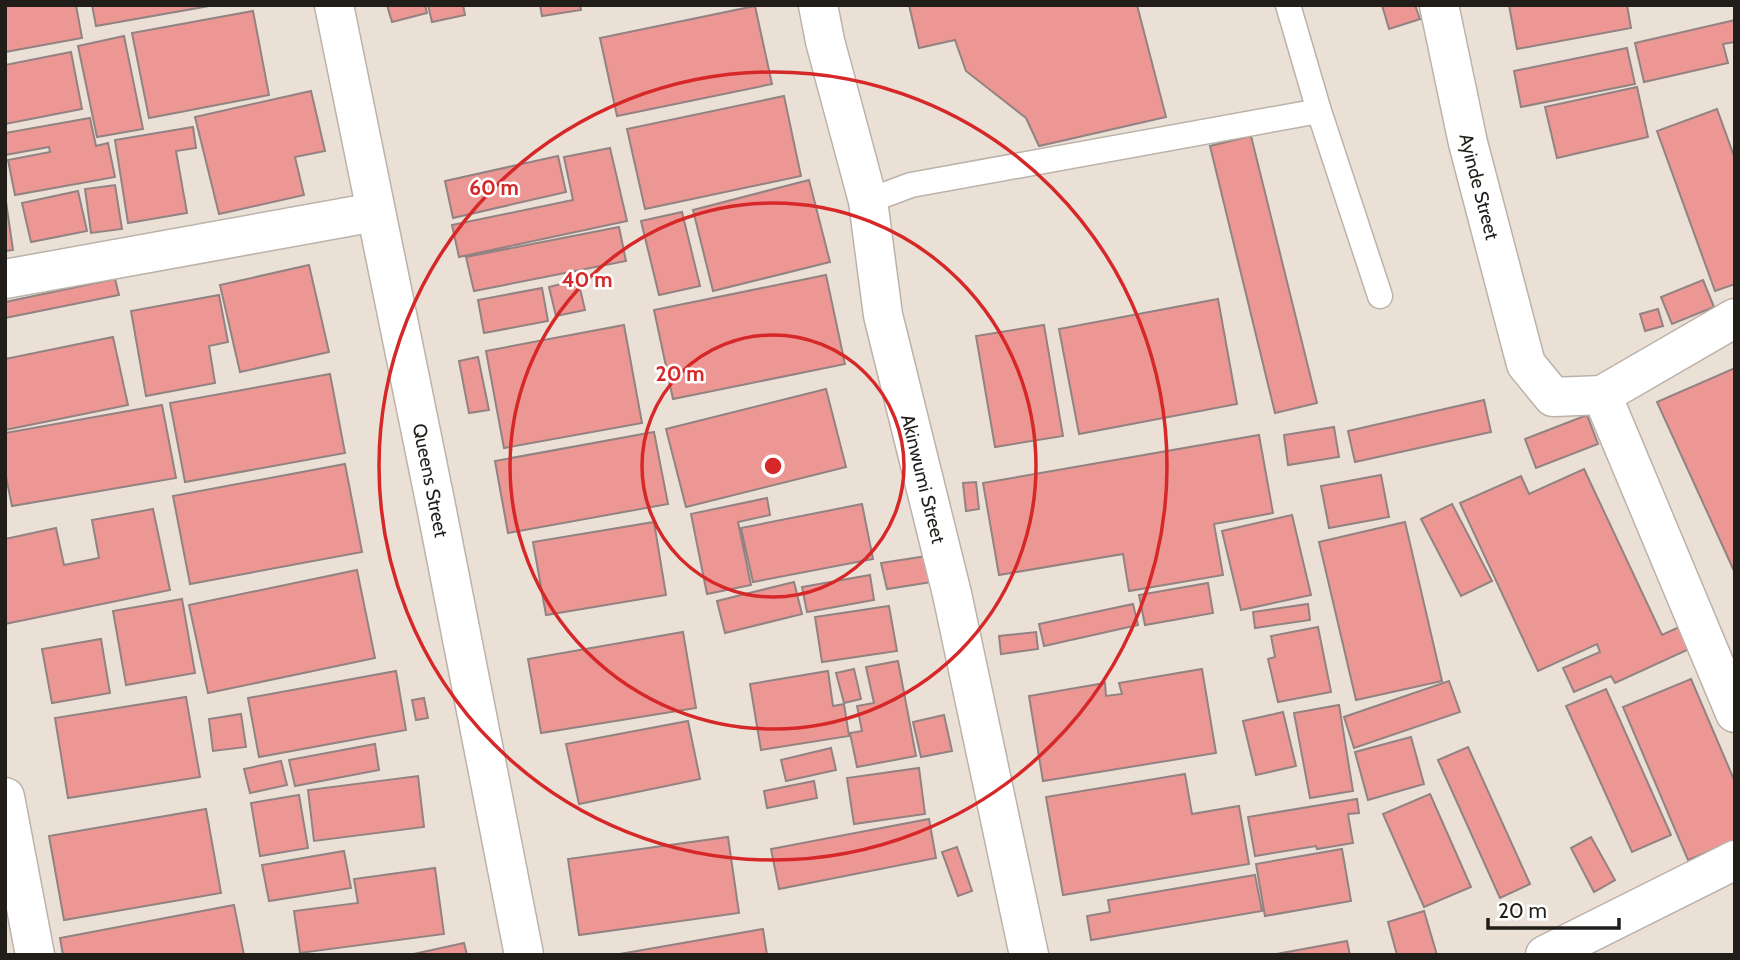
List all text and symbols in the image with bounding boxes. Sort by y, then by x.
street label: Ayinde Street [1454,132,1504,243]
text: 60 m [469,175,519,200]
text: 40 m [562,267,612,292]
text: 20 m [656,361,704,386]
street label: Akinwumi Street [896,412,950,546]
street label: Queens Street [407,421,453,540]
centre of rings [761,454,785,478]
scale bar [1488,886,1619,930]
text: 20 m [1498,898,1547,923]

